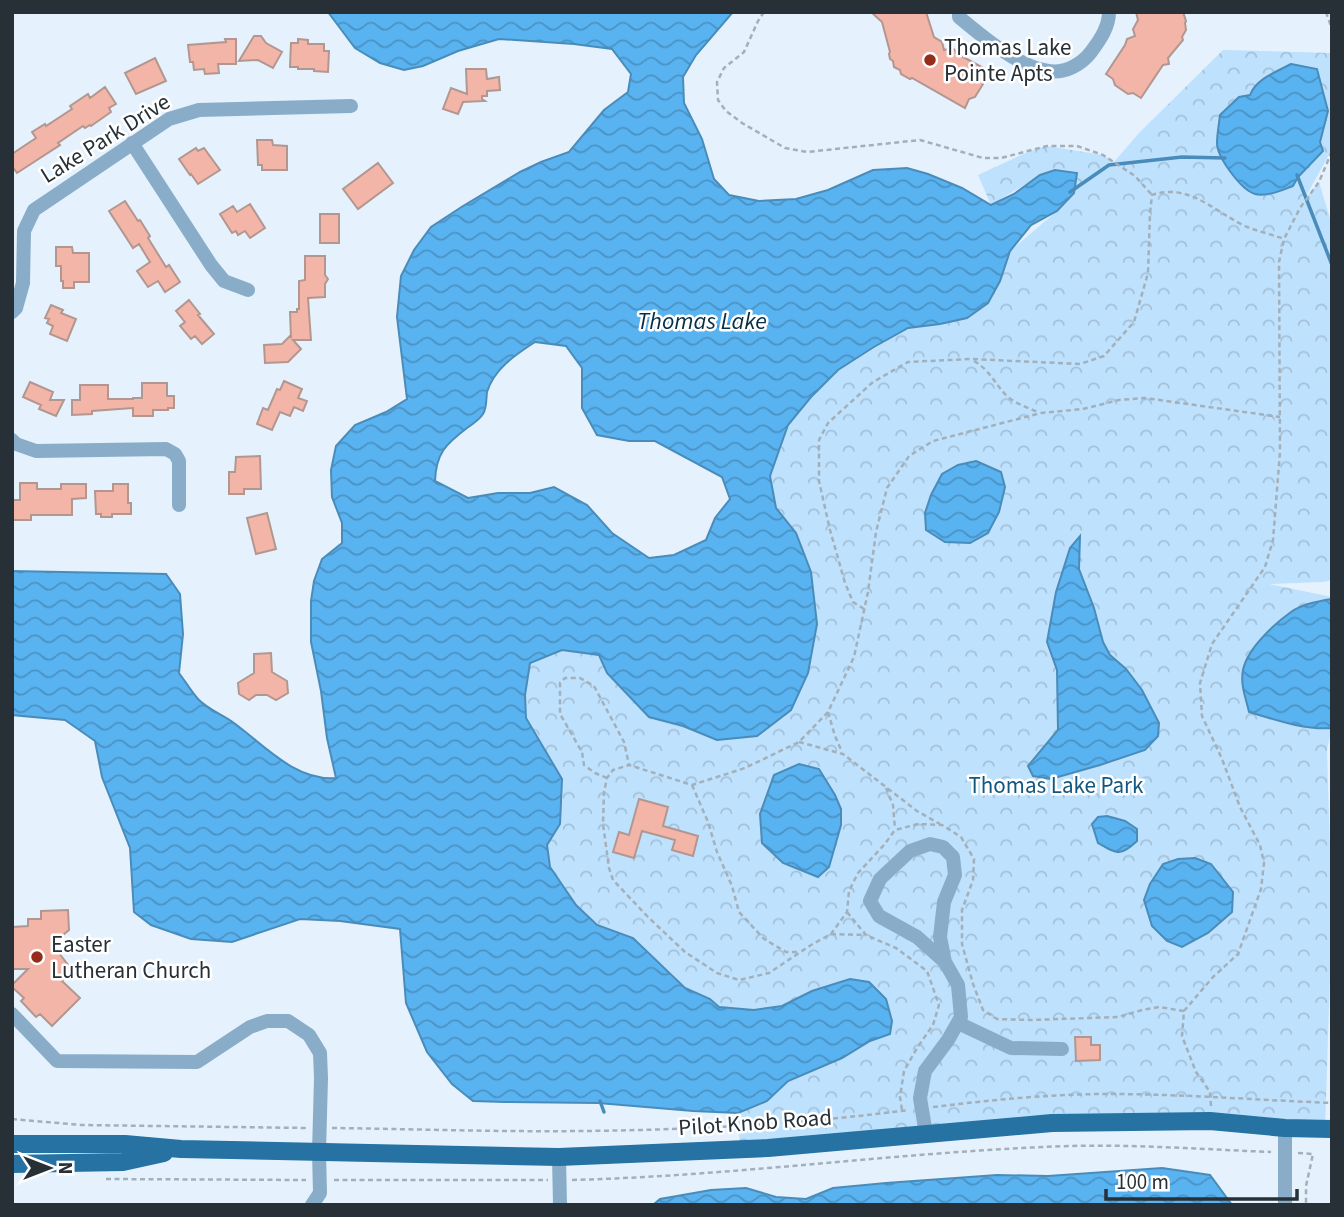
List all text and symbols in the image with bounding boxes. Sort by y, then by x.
place label: Thomas Lake Pointe Apts [944,31,1071,90]
marker: Thomas Lake Pointe Apts [922,52,938,68]
street label: Lake Park Drive [34,85,176,191]
water label: Thomas Lake [637,304,767,339]
park label: Thomas Lake Park [969,769,1144,802]
place label: Easter Lutheran Church [51,928,211,987]
marker: Easter Lutheran Church [29,949,45,965]
street label: Pilot Knob Road [677,1101,833,1144]
north arrow [14,1133,84,1203]
scale bar [1106,1158,1297,1202]
text: N [51,1162,78,1174]
text: 100 m [1116,1167,1169,1197]

